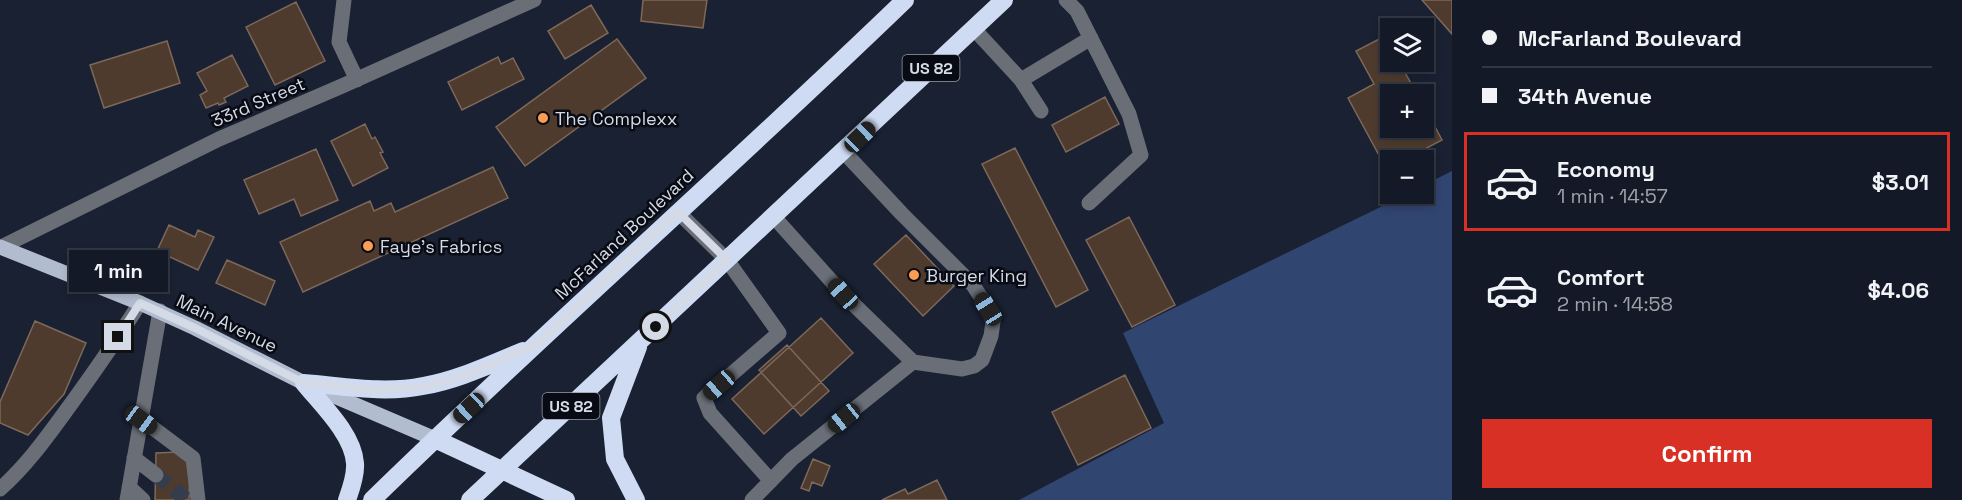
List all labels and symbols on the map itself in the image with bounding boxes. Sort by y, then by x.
road number: US 82 [902,55,960,81]
street label: 33rd Street [208,72,308,132]
place label: The Complexx [555,107,677,130]
marker: The Complexx [536,111,550,125]
car [841,118,879,156]
street label: McFarland Boulevard [550,164,698,304]
place label: Faye's Fabrics [380,235,502,258]
marker: Faye's Fabrics [361,239,375,253]
callout: 1 min [68,250,168,292]
place label: Burger King [926,264,1027,287]
marker: Burger King [907,268,921,282]
car [824,275,862,313]
street label: Main Avenue [173,289,281,357]
car [971,289,1005,329]
route start [642,313,669,340]
route end [104,323,131,350]
car [700,366,738,404]
car [450,389,488,427]
road number: US 82 [542,393,600,419]
car [824,400,864,436]
car [121,402,161,438]

